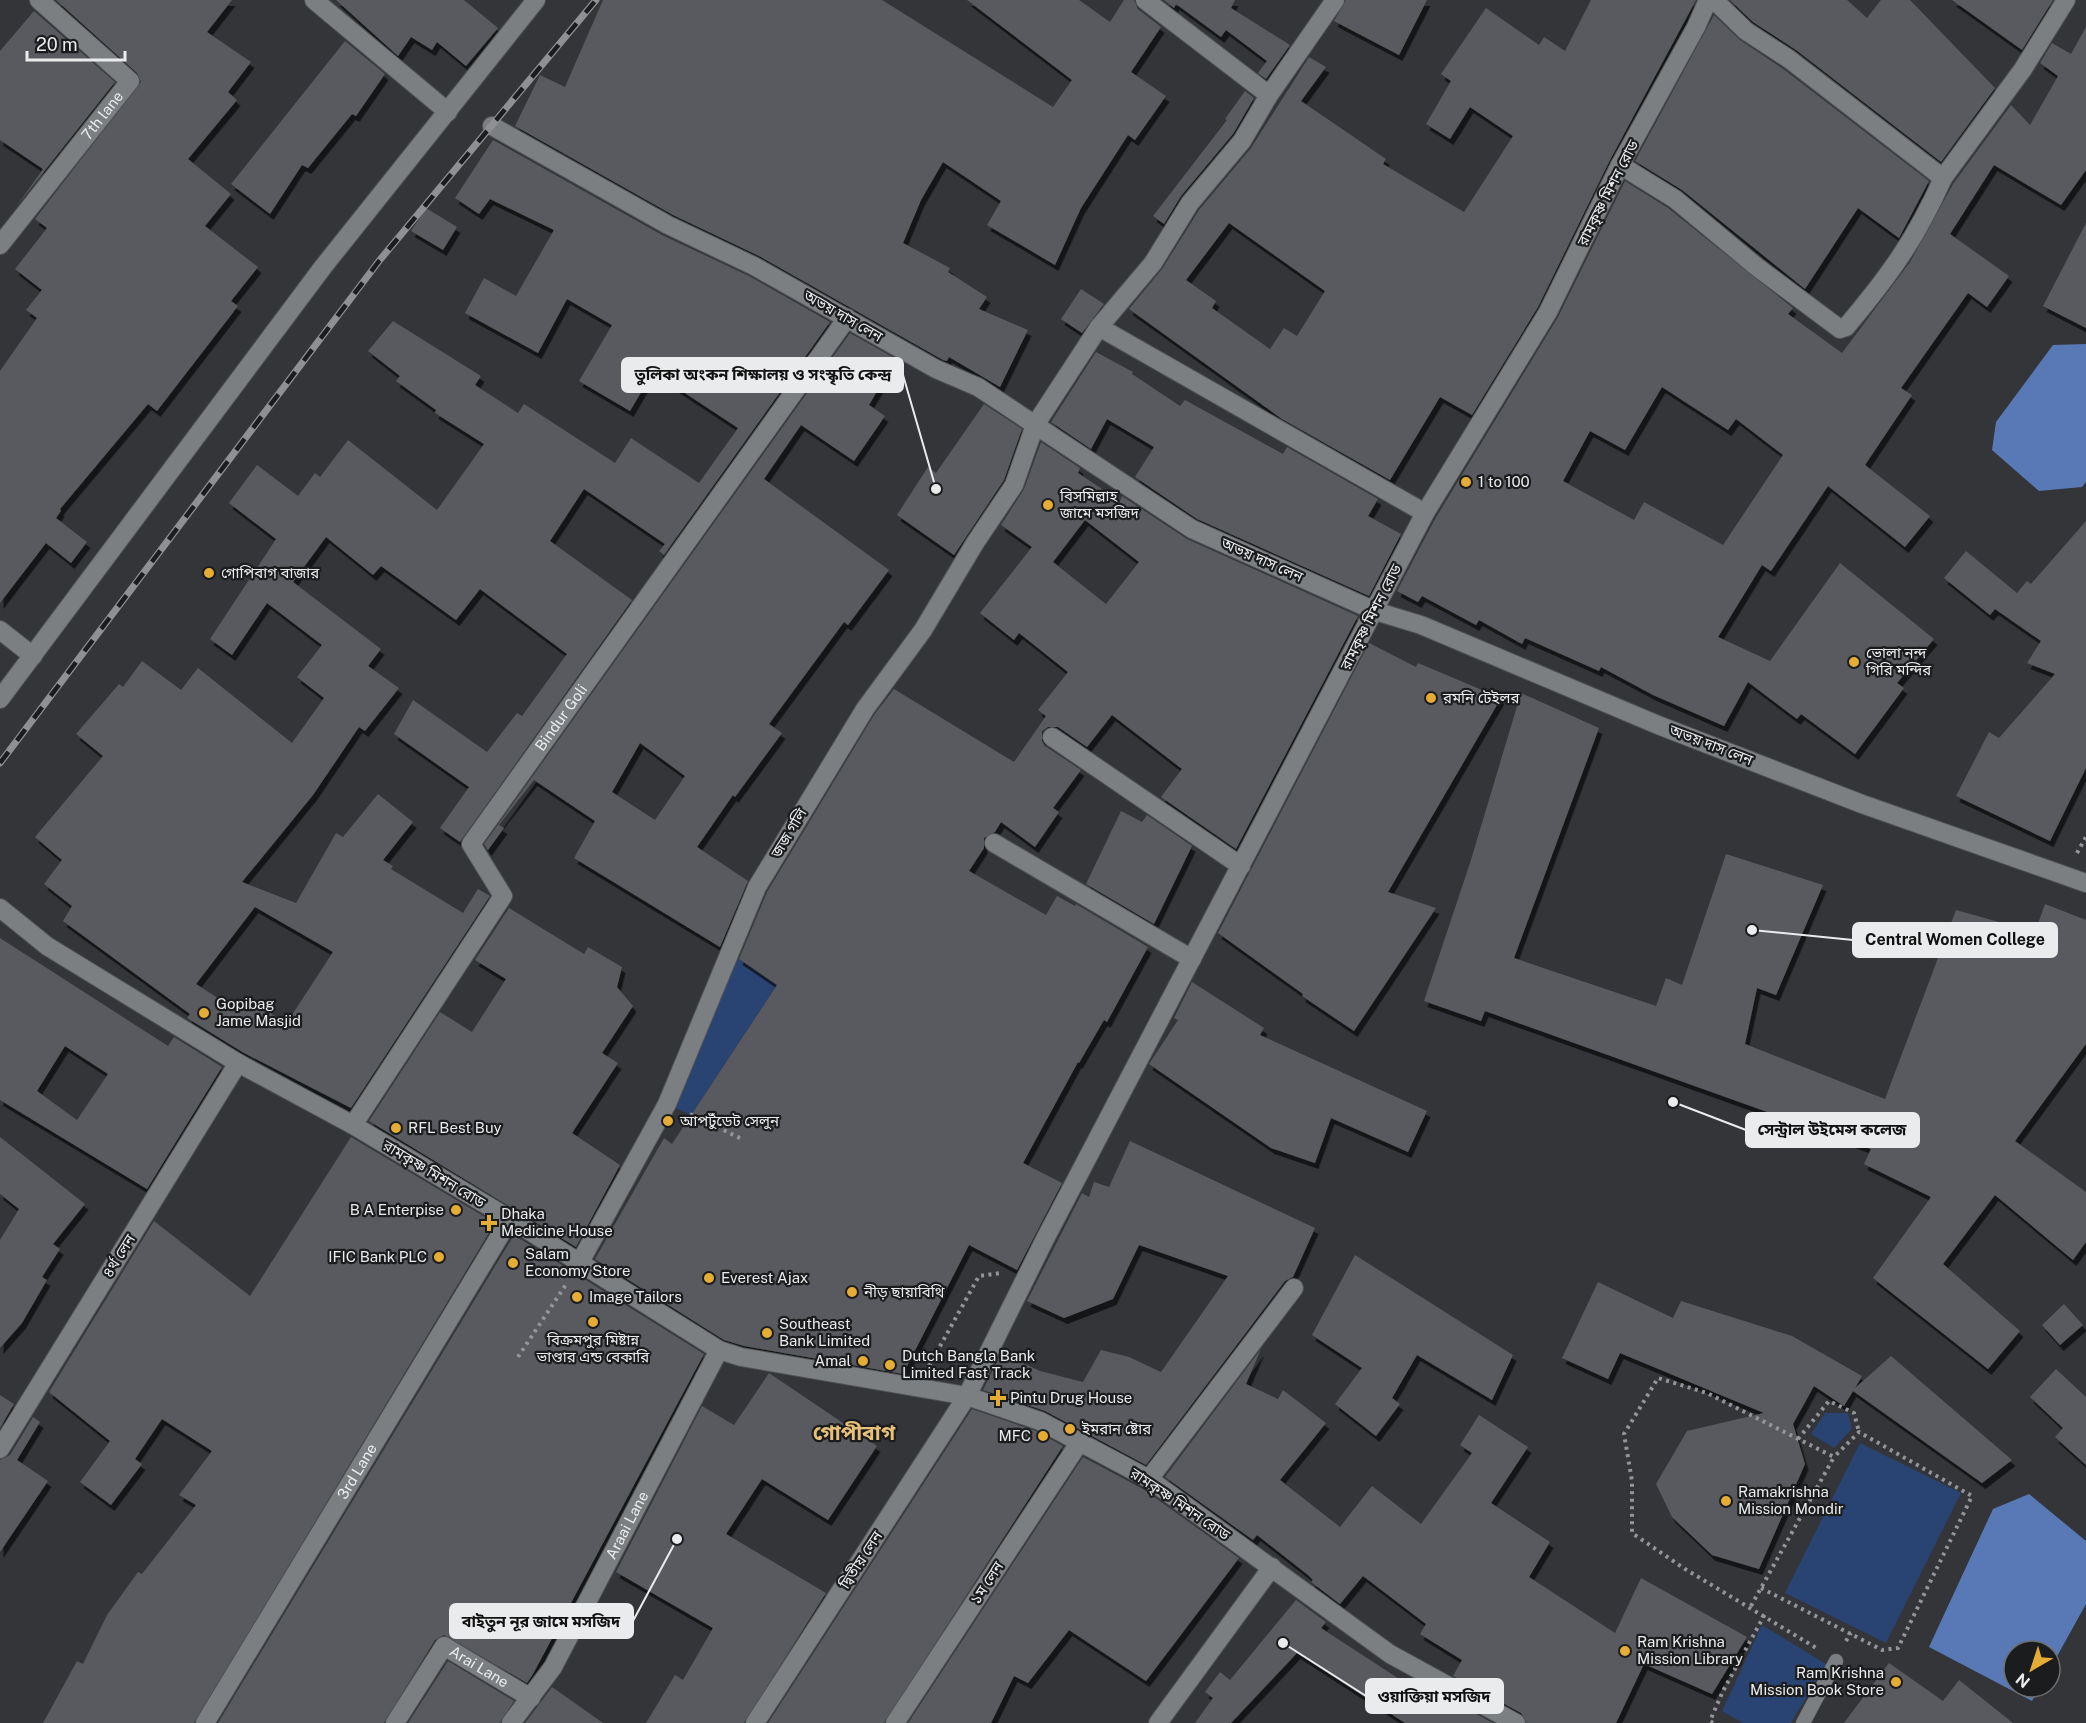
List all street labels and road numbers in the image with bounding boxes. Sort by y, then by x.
street label: 7th lane [78,88,127,143]
street label: রামকৃষ্ণ মিশন রোড [1573,137,1643,250]
street label: অভয় দাস লেন [800,286,886,345]
street label: অভয় দাস লেন [1218,534,1307,586]
street label: রামকৃষ্ণ মিশন রোড [1336,561,1406,674]
street label: Bindur Goli [531,681,590,754]
street label: অভয় দাস লেন [1666,721,1756,769]
street label: জজ গলি [767,804,810,861]
street label: রামকৃষ্ণ মিশন রোড [379,1136,489,1212]
street label: ৪র্থ লেন [99,1230,139,1280]
street label: 3rd Lane [334,1440,380,1502]
street label: রামকৃষ্ণ মিশন রোড [1126,1463,1233,1544]
street label: Araai Lane [602,1488,651,1562]
street label: দ্বিতীয় লেন [835,1527,886,1592]
street label: ১ম লেন [967,1558,1007,1607]
street label: Arai Lane [447,1642,512,1691]

